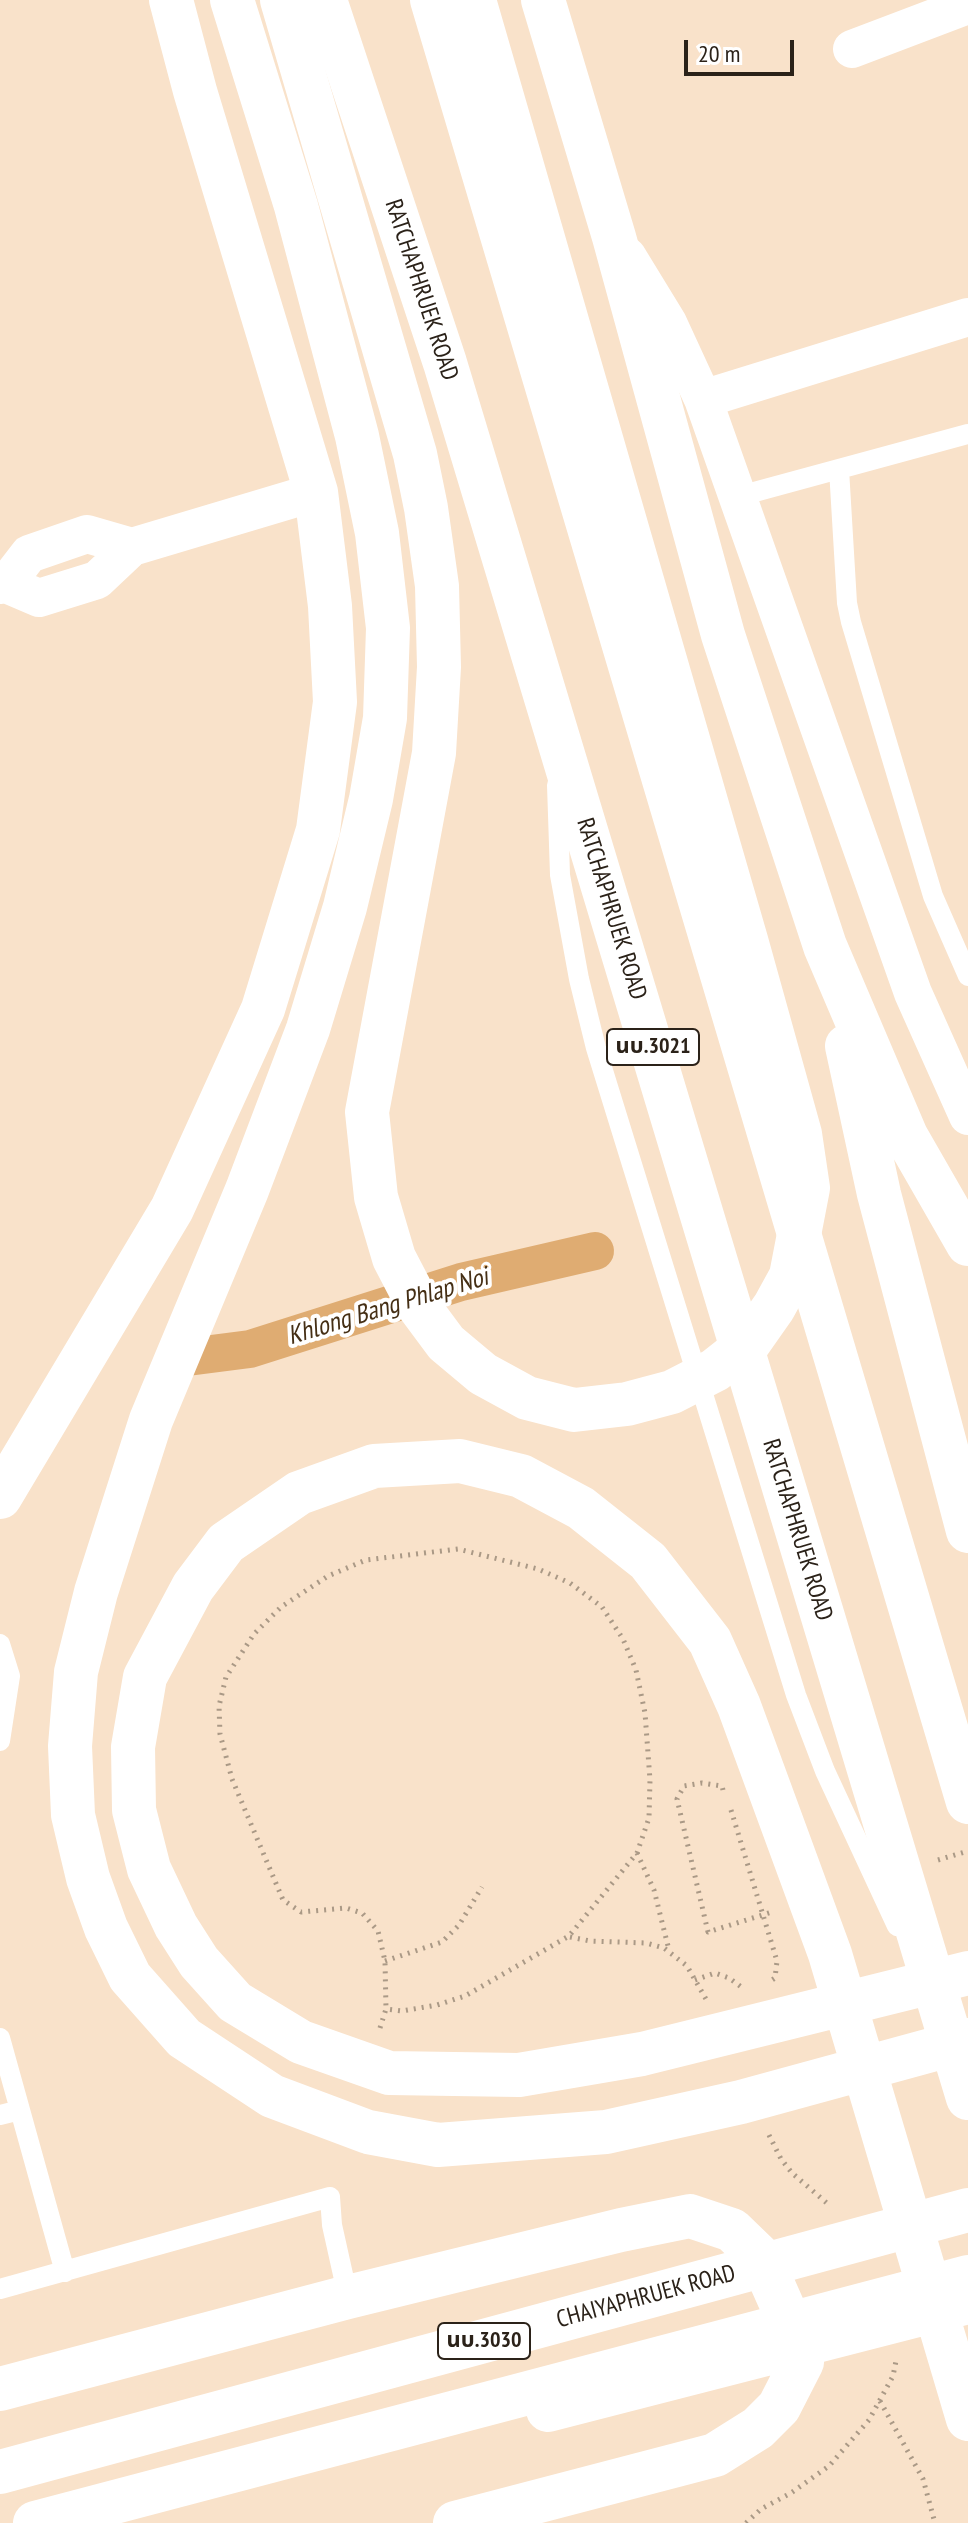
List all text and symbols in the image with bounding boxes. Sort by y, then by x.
scale bar [688,24,798,74]
text: 20 m [698,38,740,69]
street label: RATCHAPHRUEK ROAD [378,196,464,384]
street label: RATCHAPHRUEK ROAD [570,815,652,1003]
road number: นบ.3021 [607,1029,699,1065]
water label: Khlong Bang Phlap Noi [284,1262,492,1352]
street label: RATCHAPHRUEK ROAD [756,1436,838,1624]
street label: CHAIYAPHRUEK ROAD [553,2259,739,2335]
road number: นบ.3030 [438,2323,530,2359]

